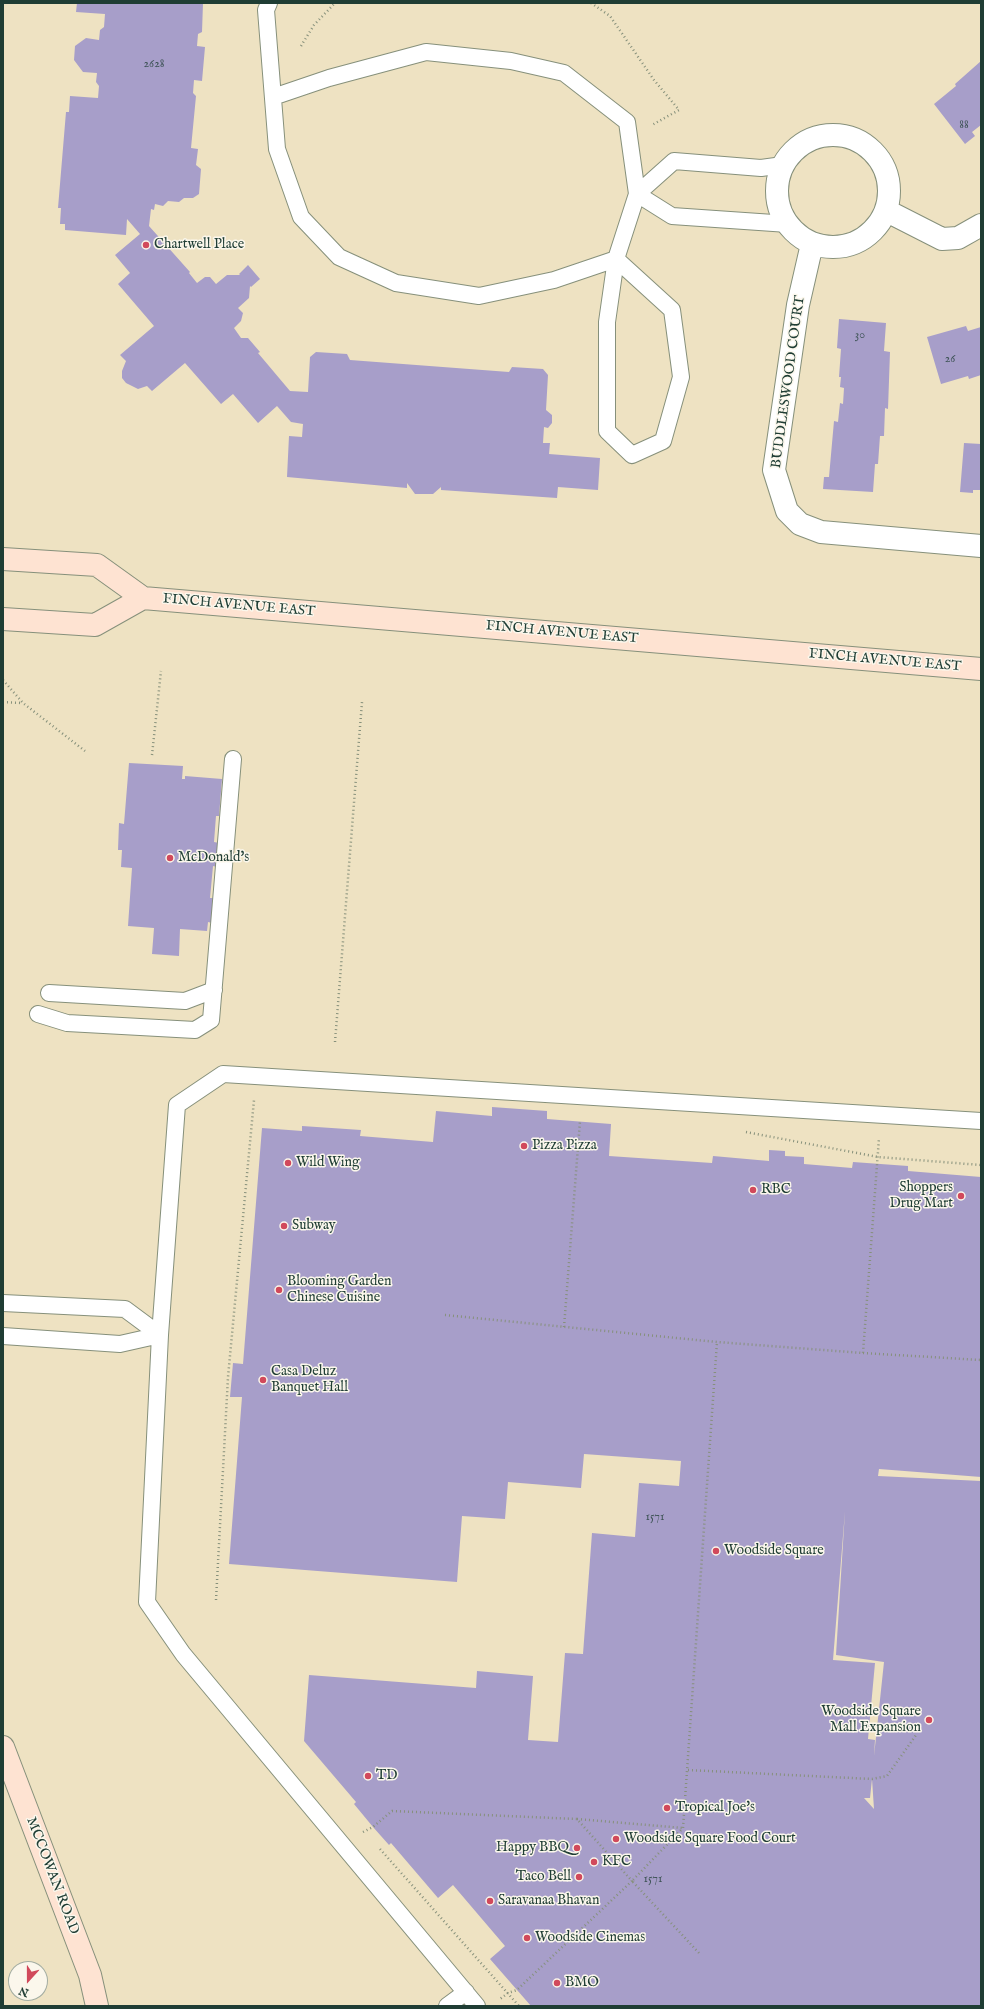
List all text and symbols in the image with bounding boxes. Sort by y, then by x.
house number: 2628 [143,58,165,72]
house number: 88 [959,119,969,133]
place label: Chartwell Place [154,237,244,253]
marker: Chartwell Place [141,240,151,250]
street label: BUDDLESWOOD COURT [769,295,809,469]
house number: 30 [855,329,865,343]
house number: 26 [945,353,955,367]
street label: FINCH AVENUE EAST [162,591,316,621]
street label: FINCH AVENUE EAST [485,618,639,648]
street label: FINCH AVENUE EAST [808,646,962,676]
place label: McDonald's [178,850,249,866]
marker: McDonald's [165,853,175,863]
place label: Pizza Pizza [532,1138,597,1154]
marker: Pizza Pizza [519,1141,529,1151]
place label: Wild Wing [296,1155,360,1171]
marker: Wild Wing [283,1158,293,1168]
place label: Shoppers Drug Mart [890,1180,953,1212]
place label: RBC [761,1182,791,1198]
marker: RBC [748,1185,758,1195]
marker: Shoppers Drug Mart [956,1191,966,1201]
place label: Subway [292,1218,336,1234]
marker: Subway [279,1221,289,1231]
place label: Blooming Garden Chinese Cuisine [287,1274,391,1306]
marker: Blooming Garden Chinese Cuisine [274,1285,284,1295]
place label: Casa Deluz Banquet Hall [271,1364,348,1396]
marker: Casa Deluz Banquet Hall [258,1375,268,1385]
house number: 1571 [646,1511,664,1525]
place label: Woodside Square [724,1543,824,1559]
marker: Woodside Square [711,1546,721,1556]
place label: Woodside Square Mall Expansion [821,1704,921,1736]
marker: Woodside Square Mall Expansion [924,1715,934,1725]
place label: TD [376,1768,397,1784]
marker: TD [363,1771,373,1781]
place label: Tropical Joe's [675,1800,755,1816]
marker: Tropical Joe's [662,1803,672,1813]
street label: MCCOWAN ROAD [22,1815,82,1937]
place label: Woodside Square Food Court [624,1831,796,1847]
marker: Woodside Square Food Court [611,1834,621,1844]
place label: Happy BBQ [496,1840,569,1856]
marker: Happy BBQ [572,1843,582,1853]
place label: KFC [602,1854,631,1870]
marker: KFC [589,1857,599,1867]
place label: Taco Bell [516,1869,571,1885]
marker: Taco Bell [574,1872,584,1882]
house number: 1571 [644,1873,662,1887]
place label: Saravanaa Bhavan [498,1893,599,1909]
marker: Saravanaa Bhavan [485,1896,495,1906]
place label: Woodside Cinemas [535,1930,645,1946]
marker: Woodside Cinemas [522,1933,532,1943]
north arrow [8,1961,48,2001]
place label: BMO [565,1975,599,1991]
marker: BMO [552,1978,562,1988]
text: N [17,1983,31,2000]

